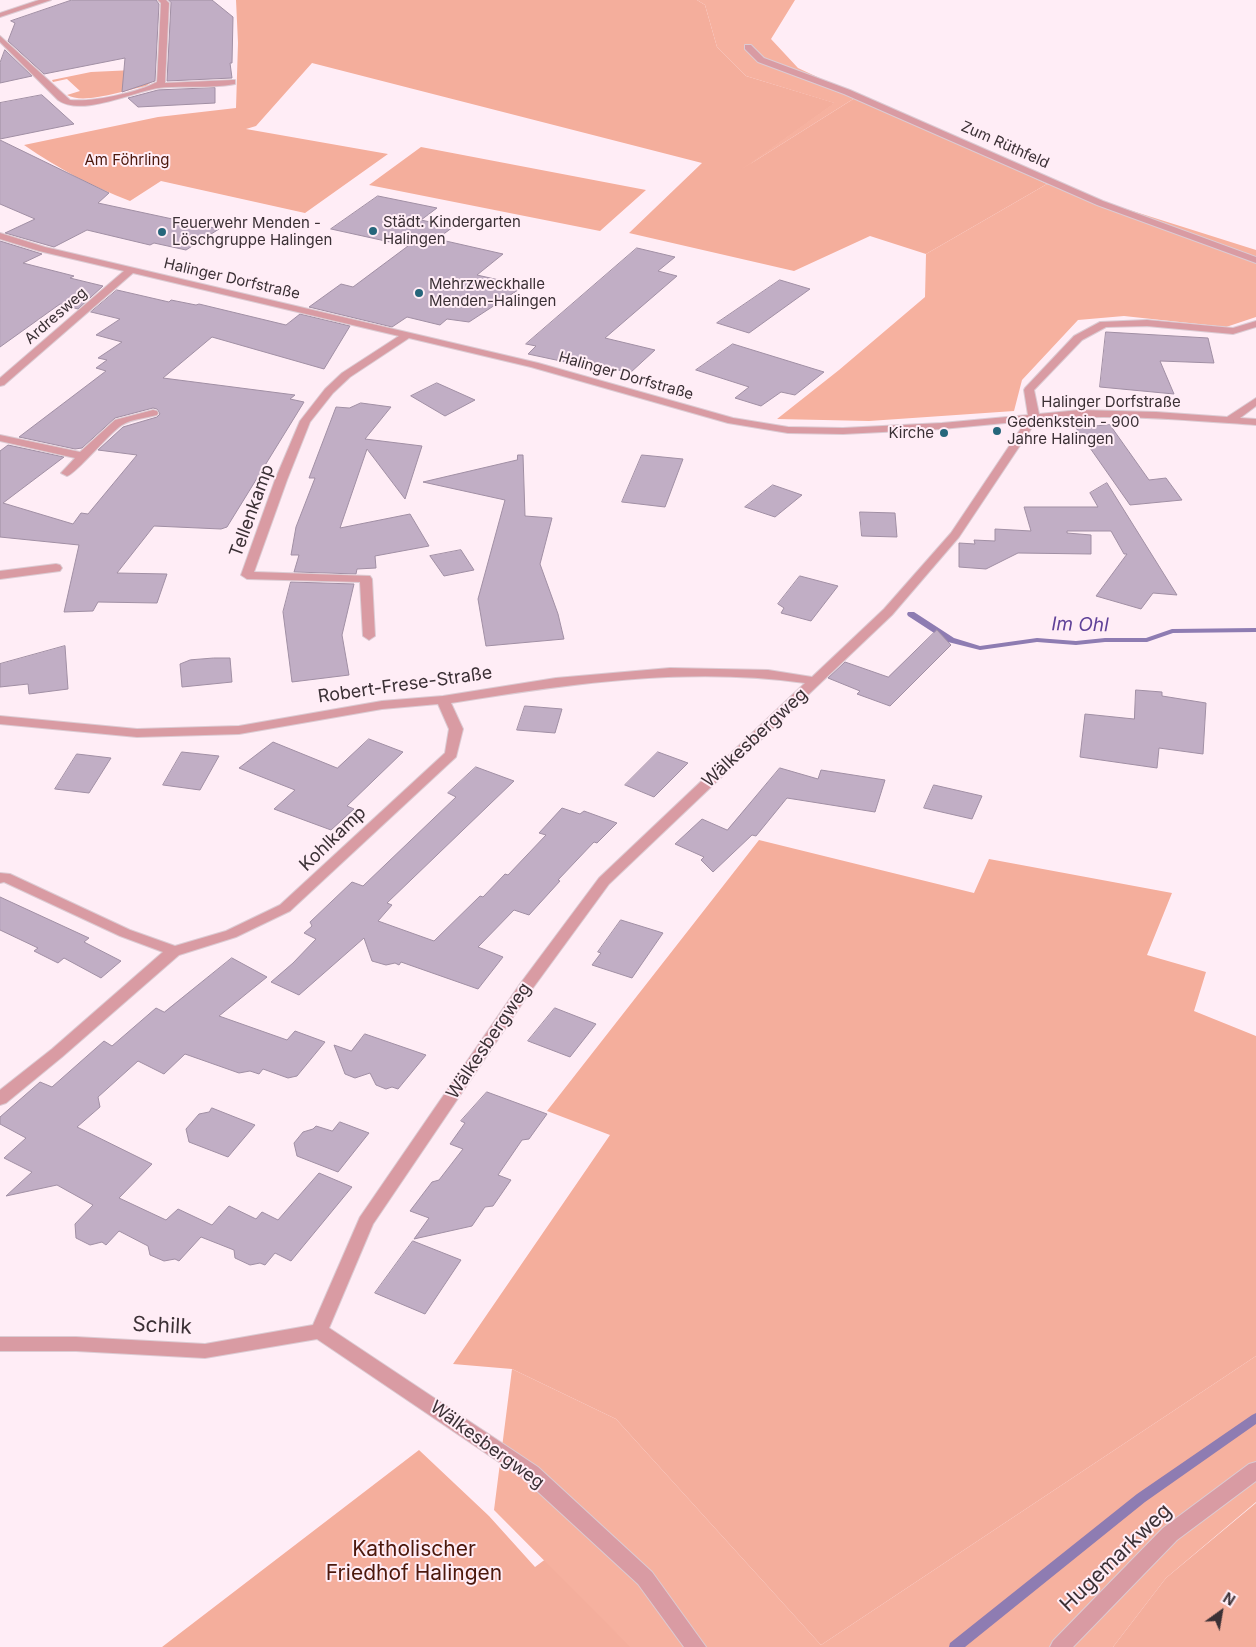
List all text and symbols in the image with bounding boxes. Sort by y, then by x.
street label: Zum Rüthfeld [958,118,1052,172]
park label: Am Föhrling [84,151,170,169]
place label: Städt. Kindergarten Halingen [383,213,521,248]
place label: Feuerwehr Menden - Löschgruppe Halingen [172,214,332,249]
marker: Städt. Kindergarten Halingen [367,225,379,237]
marker: Feuerwehr Menden - Löschgruppe Halingen [156,226,168,238]
street label: Halinger Dorfstraße [162,255,302,303]
place label: Mehrzweckhalle Menden-Halingen [429,275,556,310]
street label: Ardresweg [21,284,91,348]
marker: Mehrzweckhalle Menden-Halingen [413,287,425,299]
street label: Halinger Dorfstraße [557,348,695,404]
street label: Halinger Dorfstraße [1041,393,1181,411]
place label: Gedenkstein - 900 Jahre Halingen [1007,413,1139,448]
place label: Kirche [888,424,934,442]
marker: Gedenkstein - 900 Jahre Halingen [991,425,1003,437]
marker: Kirche [938,427,950,439]
street label: Tellenkamp [225,462,279,560]
water label: Im Ohl [1051,613,1109,637]
street label: Robert-Frese-Straße [316,662,494,708]
street label: Wälkesbergweg [698,684,812,792]
street label: Kohlkamp [295,802,371,876]
street label: Wälkesbergweg [442,979,536,1103]
street label: Schilk [132,1312,192,1340]
street label: Wälkesbergweg [426,1396,548,1494]
street label: Hugemarkweg [1055,1499,1177,1617]
park label: Katholischer Friedhof Halingen [326,1537,502,1587]
north arrow [1196,1587,1246,1637]
text: N [1220,1589,1238,1609]

